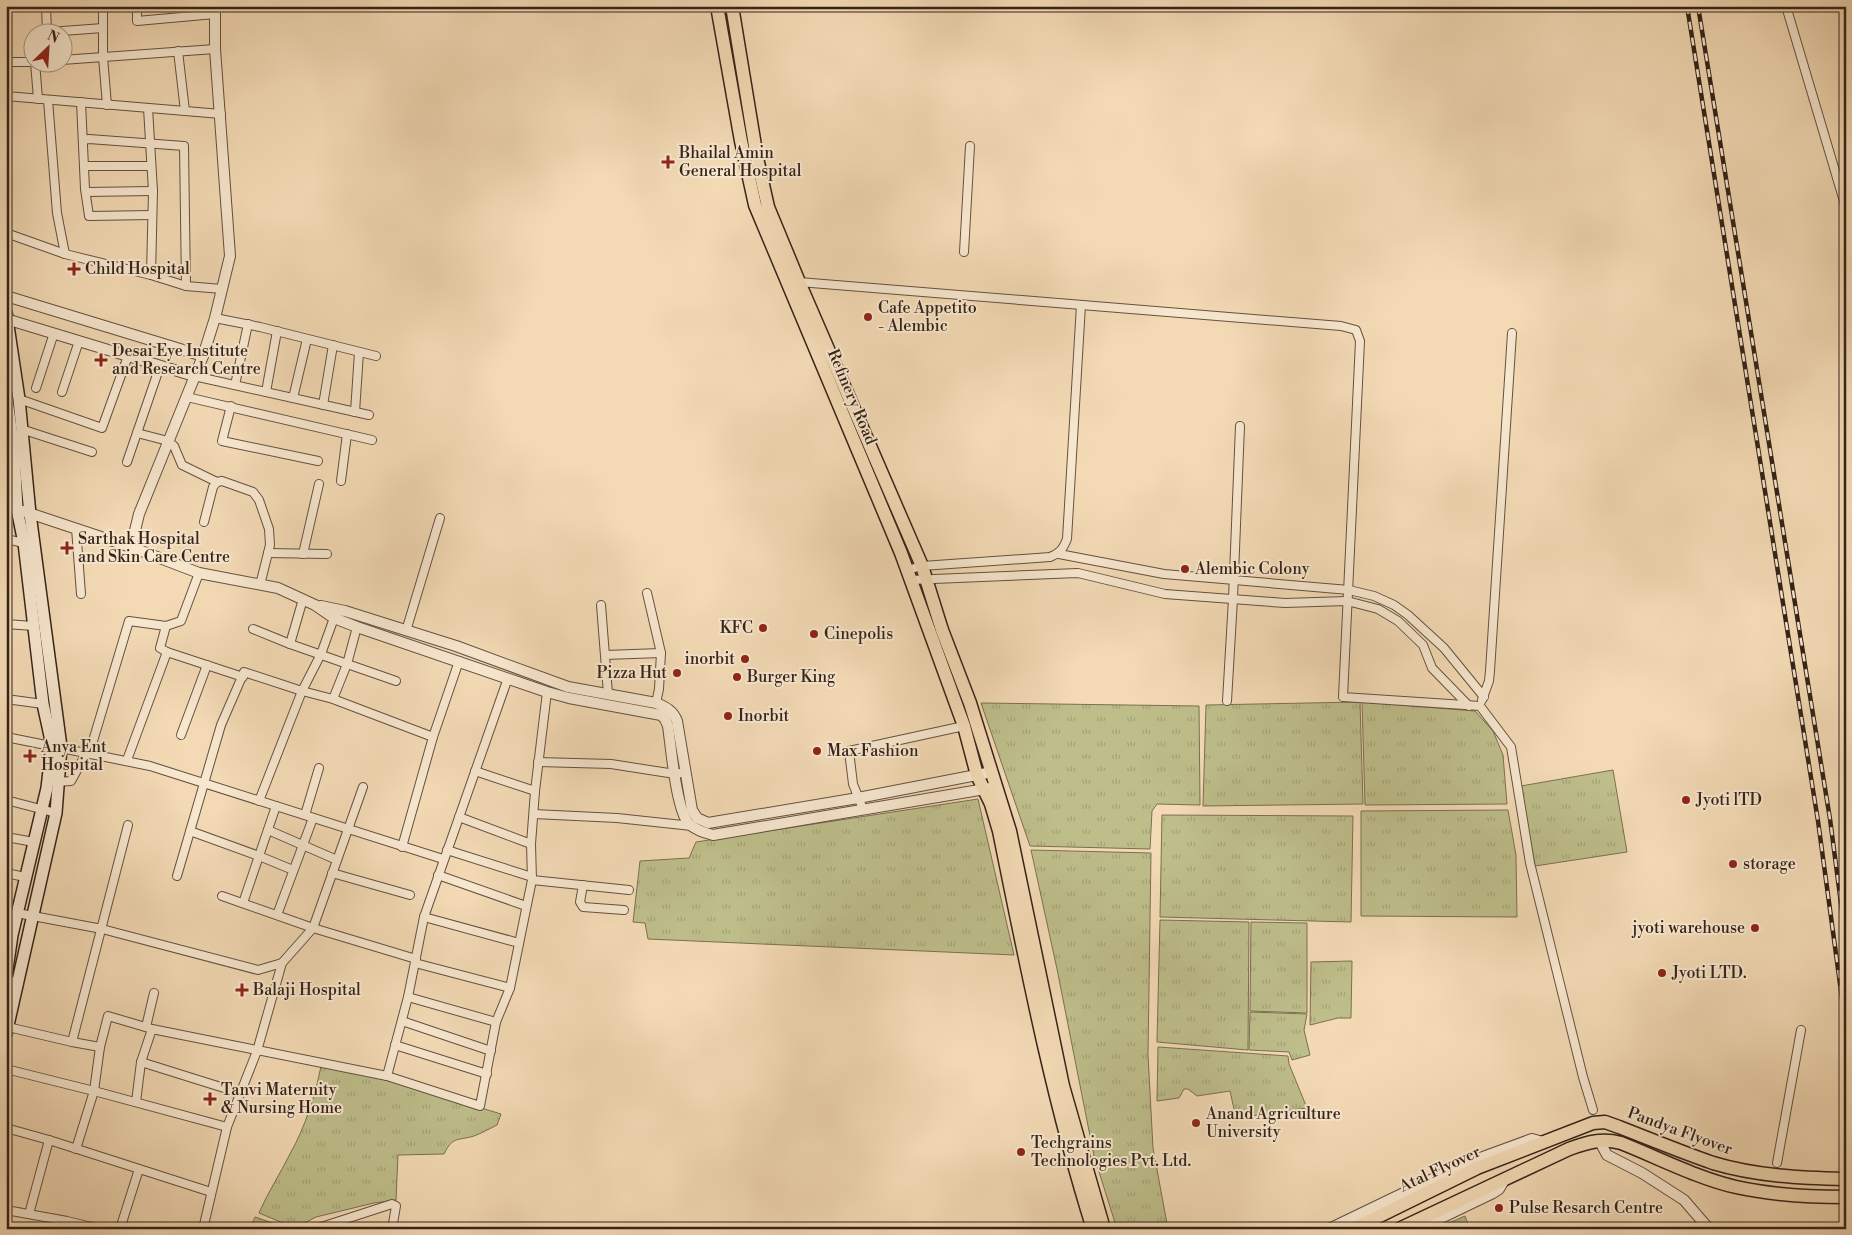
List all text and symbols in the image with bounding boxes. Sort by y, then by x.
north arrow [22,22,72,72]
text: N [44,27,62,48]
place label: Bhailal Amin General Hospital [678,143,802,181]
marker: Bhailal Amin General Hospital [661,155,675,169]
place label: Child Hospital [85,259,190,279]
marker: Child Hospital [67,262,81,276]
place label: Cafe Appetito - Alembic [878,298,977,336]
marker: Cafe Appetito - Alembic [862,311,874,323]
place label: Desai Eye Institute and Research Centre [112,341,261,379]
street label: Refinery Road [823,346,881,448]
marker: Desai Eye Institute and Research Centre [94,353,108,367]
place label: Sarthak Hospital and Skin Care Centre [78,529,230,567]
marker: Sarthak Hospital and Skin Care Centre [60,541,74,555]
place label: Alembic Colony [1194,559,1310,579]
marker: Alembic Colony [1179,563,1191,575]
place label: KFC [720,618,753,638]
marker: KFC [757,622,769,634]
place label: Cinepolis [824,624,893,644]
marker: Cinepolis [808,628,820,640]
place label: inorbit [685,649,735,669]
marker: inorbit [739,653,751,665]
place label: Pizza Hut [596,663,667,683]
marker: Pizza Hut [671,667,683,679]
place label: Burger King [746,667,836,687]
marker: Burger King [731,671,743,683]
place label: Inorbit [738,706,790,726]
marker: Inorbit [722,710,734,722]
place label: Anya Ent Hospital [40,737,107,775]
place label: Max Fashion [827,741,919,761]
marker: Max Fashion [811,745,823,757]
marker: Anya Ent Hospital [23,749,37,763]
place label: Jyoti lTD [1695,790,1762,810]
marker: Jyoti lTD [1680,794,1692,806]
place label: storage [1743,854,1796,874]
marker: storage [1727,858,1739,870]
place label: jyoti warehouse [1631,918,1745,938]
marker: jyoti warehouse [1749,922,1761,934]
place label: Jyoti LTD. [1671,963,1747,983]
marker: Jyoti LTD. [1656,967,1668,979]
place label: Balaji Hospital [252,980,361,1000]
marker: Balaji Hospital [235,983,249,997]
place label: Tanvi Maternity & Nursing Home [221,1080,342,1118]
marker: Tanvi Maternity & Nursing Home [203,1092,217,1106]
street label: Pandya Flyover [1625,1103,1735,1159]
place label: Anand Agriculture University [1205,1104,1341,1142]
marker: Anand Agriculture University [1190,1117,1202,1129]
place label: Techgrains Technologies Pvt. Ltd. [1031,1133,1191,1171]
street label: Atal Flyover [1395,1141,1484,1197]
marker: Techgrains Technologies Pvt. Ltd. [1015,1146,1027,1158]
place label: Pulse Resarch Centre [1509,1198,1663,1218]
marker: Pulse Resarch Centre [1493,1202,1505,1214]

